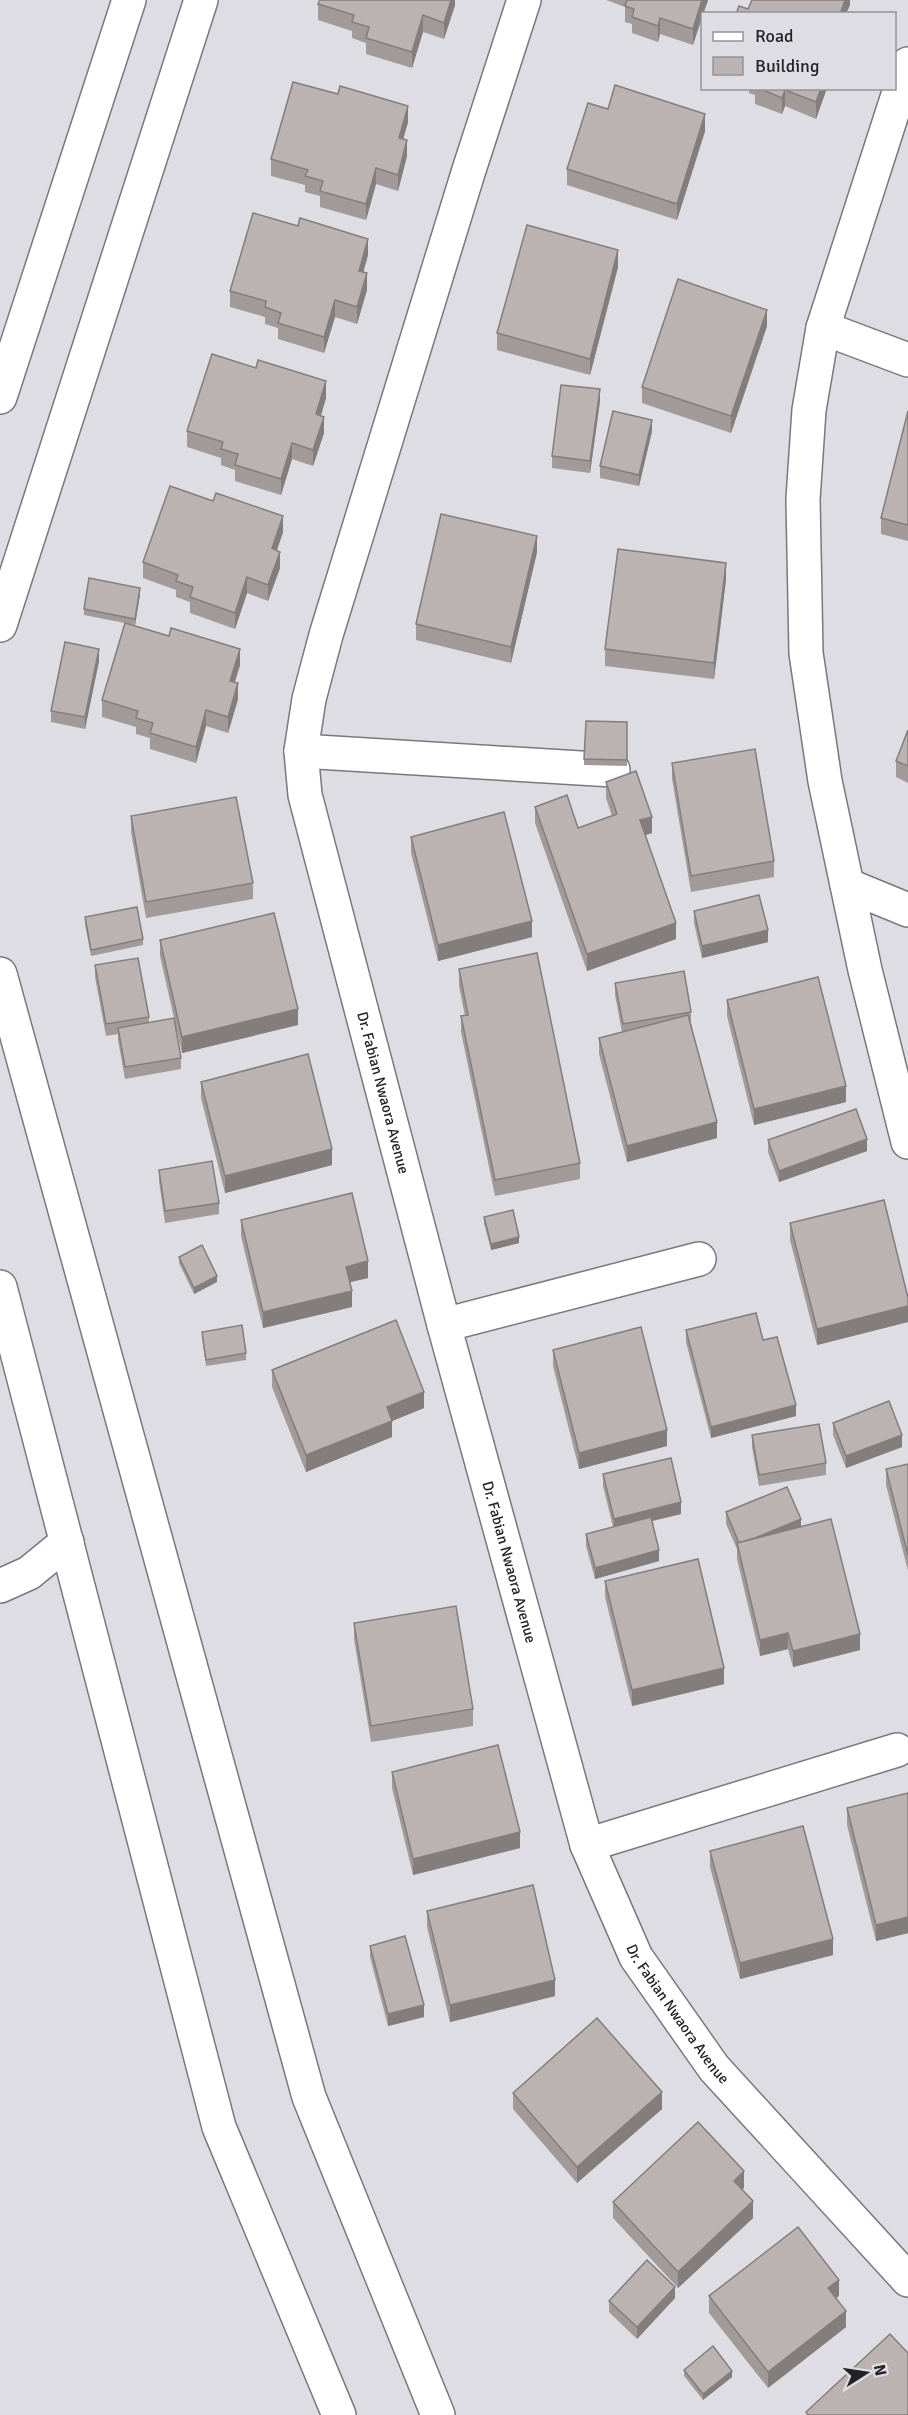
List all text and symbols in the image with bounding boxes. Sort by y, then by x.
legend [701,12,896,90]
text: Road [755,25,794,47]
text: Building [755,55,819,77]
street label: Dr. Fabian Nwaora Avenue [353,1010,413,1176]
street label: Dr. Fabian Nwaora Avenue [478,1479,540,1645]
street label: Dr. Fabian Nwaora Avenue [622,1941,733,2088]
north arrow [836,2343,896,2403]
text: N [869,2363,891,2378]

